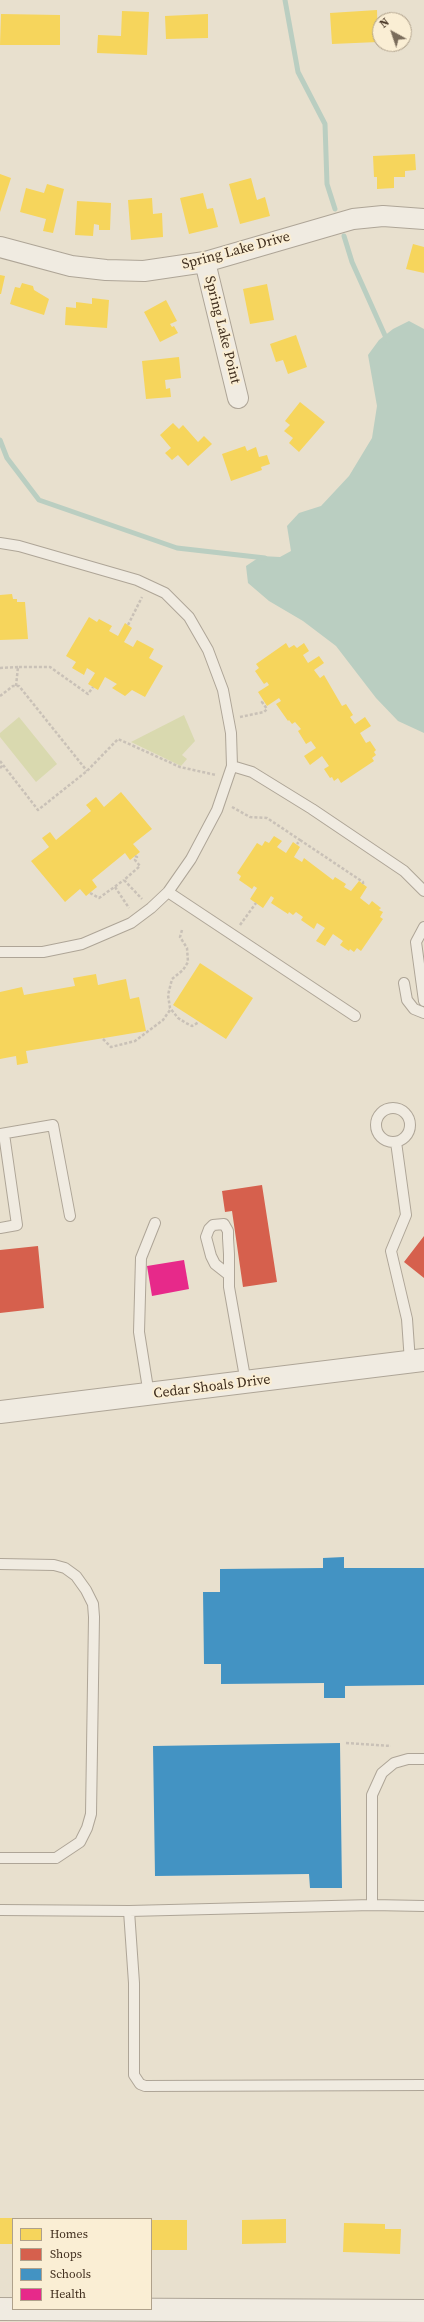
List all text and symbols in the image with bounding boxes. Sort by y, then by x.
north arrow [372,12,412,52]
text: N [377,15,392,32]
street label: Spring Lake Drive [180,228,292,274]
street label: Spring Lake Point [201,274,243,386]
street label: Cedar Shoals Drive [153,1372,271,1402]
legend [12,2218,152,2310]
text: Homes [50,2226,88,2242]
text: Shops [50,2246,82,2262]
text: Schools [50,2266,91,2282]
text: Health [50,2286,86,2302]

